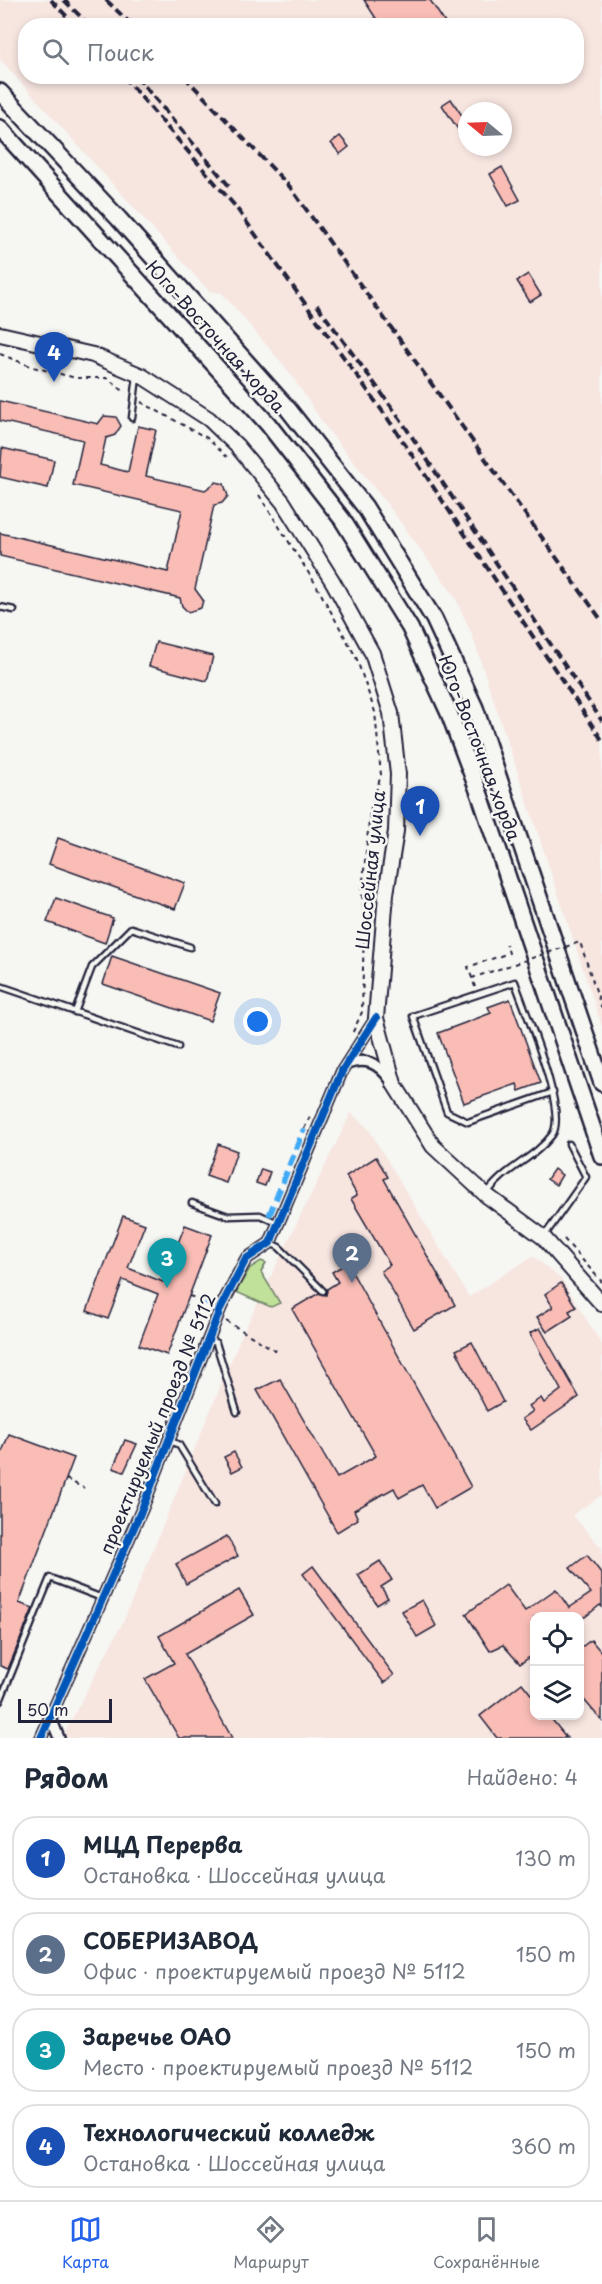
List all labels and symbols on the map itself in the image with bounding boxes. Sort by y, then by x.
north arrow [458,102,512,156]
street label: Юго-Восточная хорда [140,254,293,419]
pin: 4 [34,332,74,382]
street label: Юго-Восточная хорда [432,651,529,845]
pin: 1 [400,786,440,836]
street label: Шоссейная улица [348,788,391,951]
your location [243,1007,272,1036]
pin: 2 [332,1234,372,1283]
pin: 3 [148,1238,186,1288]
street label: проектируемый проезд № 5112 [92,1289,221,1558]
scale bar [18,1696,112,1724]

